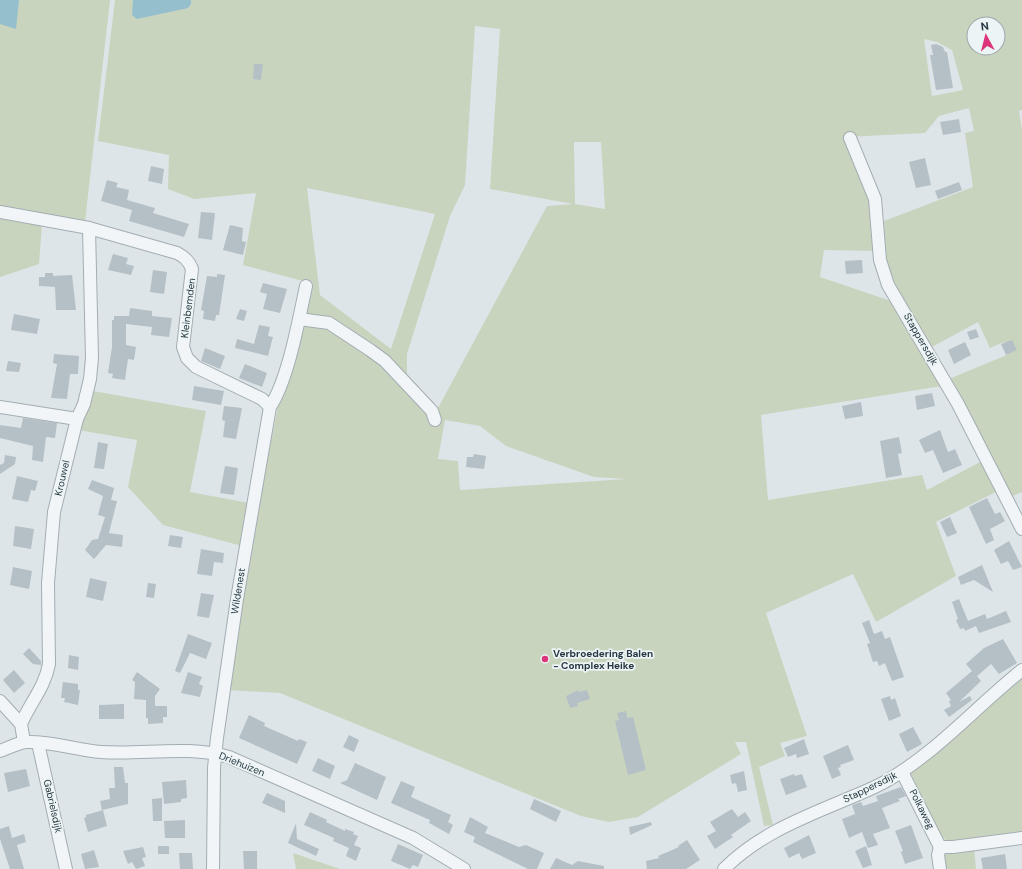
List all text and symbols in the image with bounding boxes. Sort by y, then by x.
north arrow [966,16,1006,56]
text: N [980,19,990,34]
street label: Kleinbemden [178,277,198,339]
street label: Stappersdijk [901,311,941,367]
street label: Krouwel [52,459,72,497]
street label: Wildenest [228,567,248,615]
place label: Verbroedering Balen - Complex Heike [553,647,653,672]
marker: Verbroedering Balen - Complex Heike [540,654,550,664]
street label: Driehuizen [217,749,267,779]
street label: Stappersdijk [841,768,899,806]
street label: Gabrielsdijk [41,778,65,834]
street label: Polkaweg [907,787,938,831]

